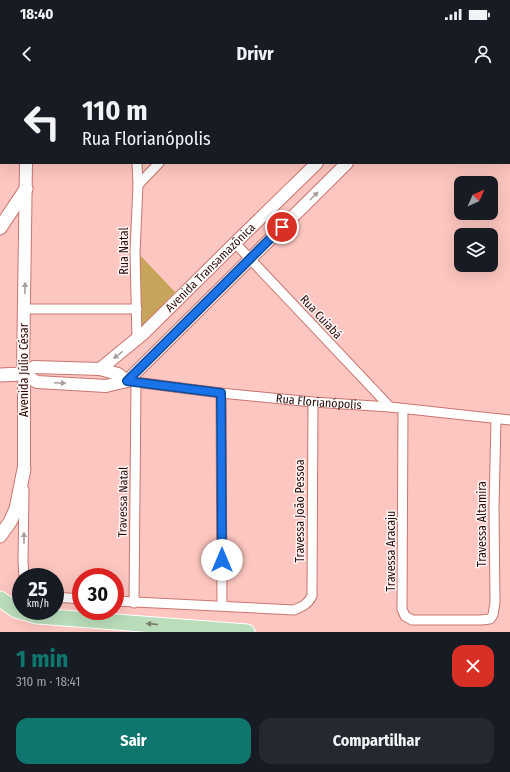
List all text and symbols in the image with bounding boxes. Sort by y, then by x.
text: 18:40 [20,5,54,23]
icon: back [16,43,38,65]
text: Drivr [236,43,274,65]
icon: person [472,43,494,65]
text: 110 m [82,94,148,127]
icon: left [16,96,68,148]
text: Rua Florianópolis [82,128,211,150]
north arrow [454,176,498,220]
map controls [454,176,498,272]
one-way arrow [309,191,319,201]
pin [265,210,299,244]
icon: arrive [271,216,293,238]
street label: Avenida Transamazônica [162,220,258,315]
street label: Rua Natal [117,227,131,275]
button: layers [454,228,498,272]
one-way arrow [22,281,28,294]
street label: Rua Cuiabá [297,292,345,342]
street label: Avenida Júlio César [17,322,31,417]
one-way arrow [112,350,123,359]
one-way arrow [54,380,66,387]
street label: Rua Florianópolis [275,391,362,412]
street label: Travessa João Pessoa [293,459,307,563]
street label: Travessa Natal [115,467,131,537]
street label: Travessa Altamira [475,481,489,567]
street label: Travessa Aracaju [384,511,398,591]
one-way arrow [21,531,27,544]
position arrow [201,539,243,581]
speed limit sign: 30 [72,568,124,620]
text: 25 [28,577,48,601]
text: km/h [27,598,49,610]
one-way arrow [146,621,158,628]
text: 1 min [16,645,68,673]
button: close [452,645,494,687]
text: 310 m · 18:41 [16,674,80,689]
button: Sair [16,718,251,764]
button: Compartilhar [259,718,494,764]

